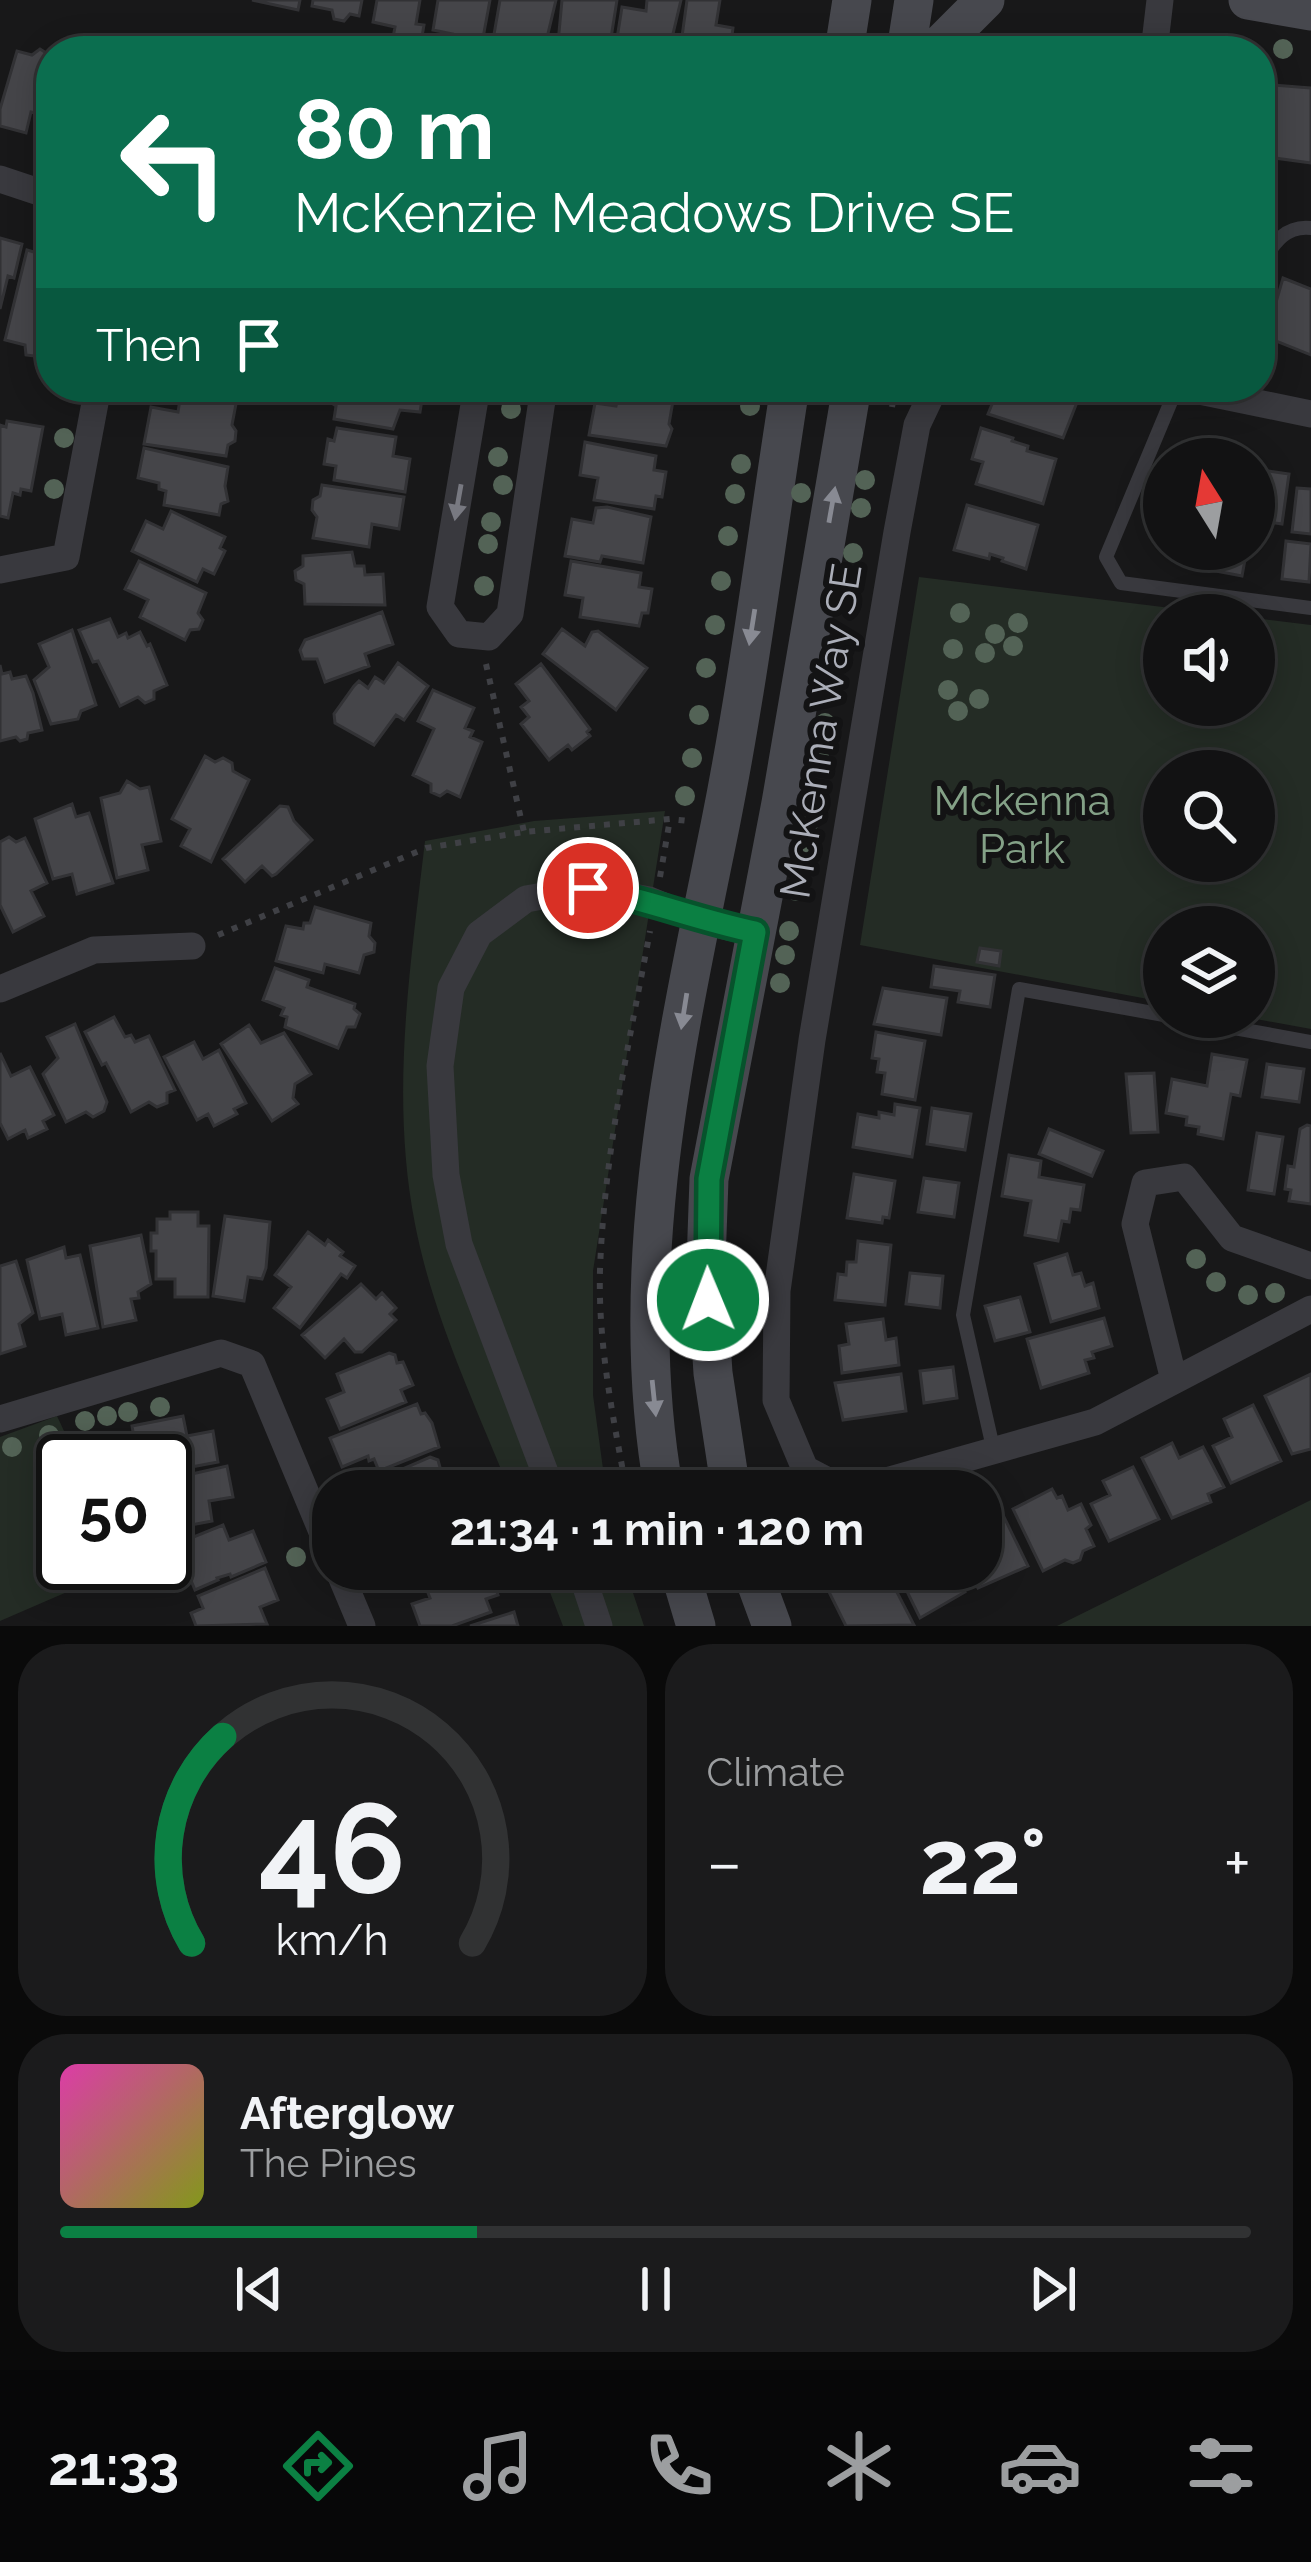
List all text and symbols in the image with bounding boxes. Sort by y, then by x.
text: 80 m [294,80,495,179]
icon: left [96,84,252,240]
text: McKenzie Meadows Drive SE [294,181,1015,245]
icon: arrive [226,312,292,378]
text: Then [96,319,202,372]
north arrow [1143,438,1275,570]
map controls [1143,438,1275,1038]
one-way arrow [448,484,466,522]
one-way arrow [822,486,841,523]
street label: McKenna Way SE [770,560,872,902]
button: sound [1143,594,1275,726]
one-way arrow [742,609,761,646]
button: search [1143,750,1275,882]
park label: Mckenna Park [933,776,1111,873]
pin [537,837,639,939]
icon: arrive [555,855,621,921]
button: layers [1143,906,1275,1038]
one-way arrow [674,993,693,1030]
position arrow [645,1237,771,1363]
one-way arrow [645,1380,664,1417]
speed limit sign: 50 [36,1434,192,1590]
text: 21:34 · 1 min · 120 m [450,1503,864,1556]
text: Climate [707,1749,845,1795]
text: 46 [259,1775,406,1921]
text: 22° [920,1809,1046,1915]
text: − [707,1824,742,1901]
text: + [1224,1824,1251,1901]
text: km/h [276,1915,389,1965]
text: Afterglow [240,2087,454,2140]
text: The Pines [240,2140,417,2186]
icon: previous [226,2256,292,2322]
icon: pause [623,2256,689,2322]
icon: next [1020,2256,1086,2322]
icon: directions [276,2424,360,2508]
icon: music [456,2424,540,2508]
icon: phone [637,2424,721,2508]
icon: climate [817,2424,901,2508]
icon: car [998,2424,1082,2508]
icon: filters [1179,2424,1263,2508]
text: 21:33 [48,2434,179,2498]

